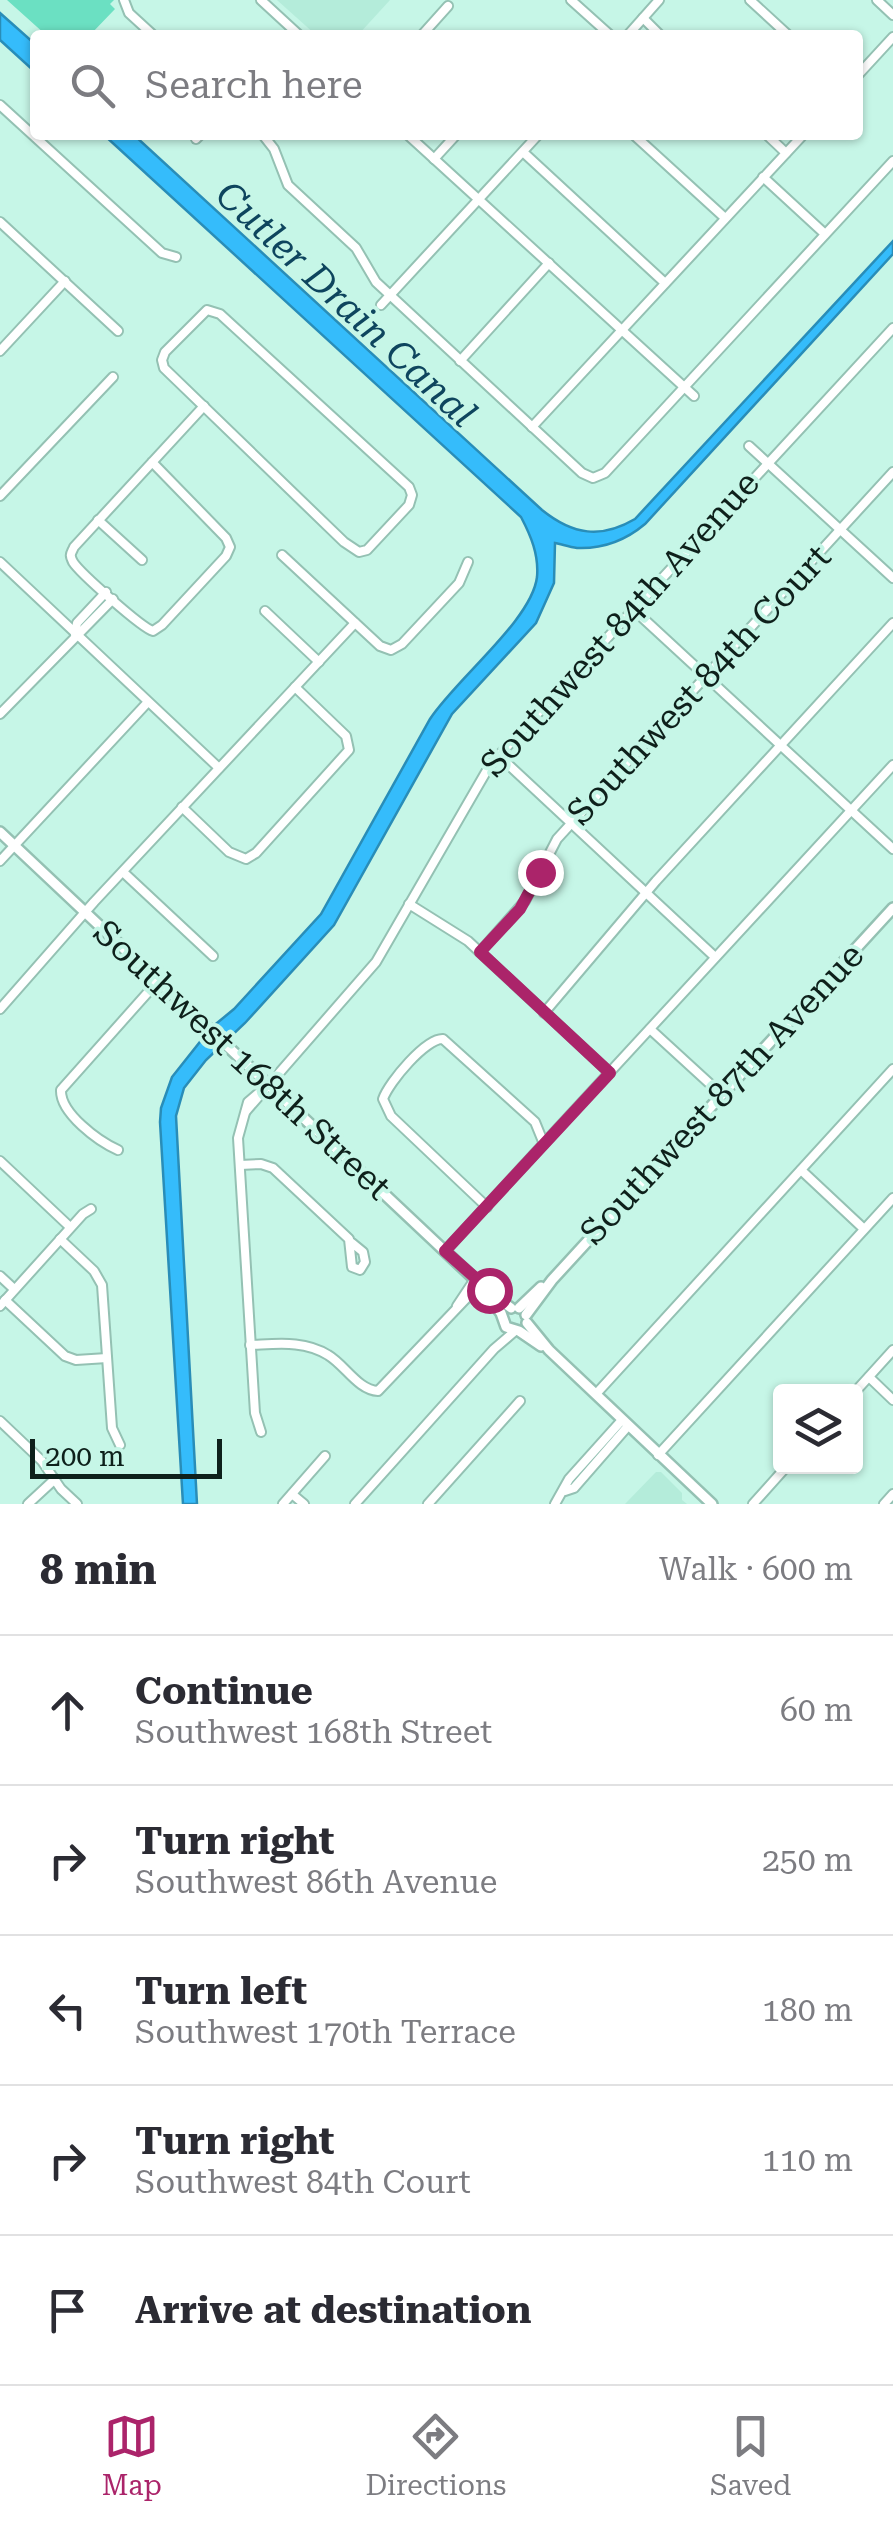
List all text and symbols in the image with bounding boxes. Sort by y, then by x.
search box [30,30,863,140]
icon: search [65,58,120,113]
text: Search here [145,63,363,107]
water label: Cutler Drain Canal [207,172,485,436]
street label: Southwest 84th Avenue [472,463,768,785]
street label: Southwest 84th Court [559,537,839,833]
route end [518,850,564,896]
street label: Southwest 168th Street [85,912,399,1208]
street label: Southwest 87th Avenue [572,935,872,1253]
route start [467,1268,513,1314]
map controls [773,1384,863,1474]
button: layers [773,1384,863,1474]
scale bar [30,1434,222,1478]
text: 200 m [45,1440,125,1473]
text: 8 min [40,1545,157,1594]
text: Walk · 600 m [659,1550,853,1588]
text: Continue [135,1669,313,1713]
icon: ahead [40,1683,95,1738]
text: 60 m [780,1691,853,1729]
text: Southwest 168th Street [135,1713,492,1751]
text: Turn right [135,1819,334,1863]
icon: right [40,1833,95,1888]
text: 250 m [762,1841,853,1879]
text: Southwest 86th Avenue [135,1863,497,1901]
text: Turn left [135,1969,307,2013]
icon: left [40,1983,95,2038]
text: 180 m [762,1991,853,2029]
text: Southwest 170th Terrace [135,2013,516,2051]
text: Turn right [135,2119,334,2163]
icon: right [40,2133,95,2188]
text: 110 m [762,2141,853,2179]
text: Southwest 84th Court [135,2163,471,2201]
icon: arrive [40,2283,95,2338]
text: Arrive at destination [135,2288,531,2332]
tab: Map [102,2409,162,2502]
tab: Directions [365,2409,506,2502]
tab: Saved [710,2409,791,2502]

